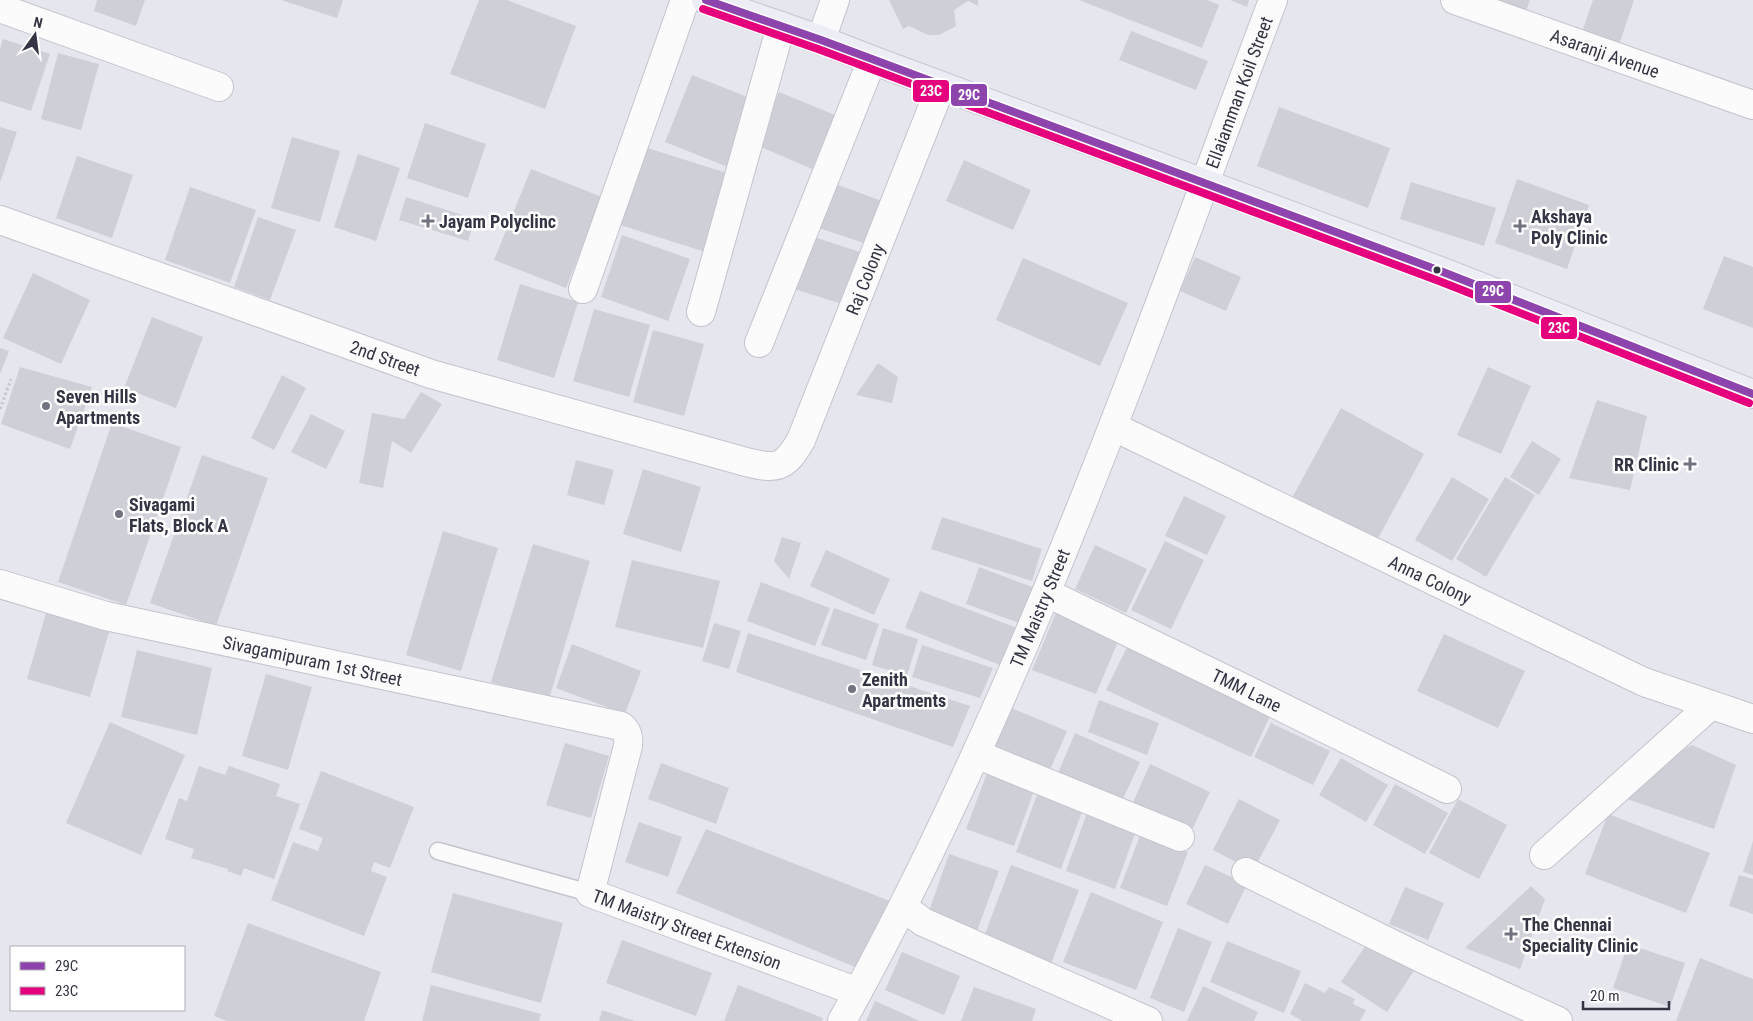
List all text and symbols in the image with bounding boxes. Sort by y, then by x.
north arrow [10,10,60,60]
street label: Ellaiamman Koil Street [1201,13,1276,171]
text: N [32,14,44,31]
street label: Asaranji Avenue [1548,24,1662,82]
line badge: 23C [912,79,950,103]
text: 23C [920,83,942,99]
line badge: 29C [950,83,988,107]
text: 29C [958,87,980,103]
place label: Akshaya Poly Clinic [1531,206,1608,248]
place label: Jayam Polyclinc [439,211,556,232]
marker: Jayam Polyclinc [421,214,435,228]
marker: Akshaya Poly Clinic [1513,219,1527,233]
street label: Raj Colony [841,240,888,318]
unlabelled marker [1432,265,1442,275]
line badge: 29C [1474,280,1512,304]
text: 29C [1482,283,1504,299]
line badge: 23C [1540,316,1578,340]
text: 23C [1548,320,1570,336]
street label: 2nd Street [347,335,423,380]
place label: Seven Hills Apartments [56,386,140,428]
marker: Seven Hills Apartments [40,400,52,412]
place label: RR Clinic [1614,454,1679,475]
marker: RR Clinic [1683,457,1697,471]
place label: Sivagami Flats, Block A [129,494,228,536]
marker: Sivagami Flats, Block A [113,508,125,520]
street label: TM Maistry Street [1005,546,1073,670]
street label: Anna Colony [1386,550,1476,608]
street label: Sivagamipuram 1st Street [221,631,404,689]
street label: TMM Lane [1208,664,1285,716]
place label: Zenith Apartments [862,669,946,711]
marker: Zenith Apartments [846,683,858,695]
street label: TM Maistry Street Extension [590,884,785,973]
place label: The Chennai Speciality Clinic [1522,914,1638,956]
marker: The Chennai Speciality Clinic [1504,927,1518,941]
legend [10,946,185,1011]
text: 29C [55,957,78,975]
scale bar [1583,978,1669,1010]
text: 23C [55,982,78,1000]
text: 20 m [1590,987,1620,1005]

